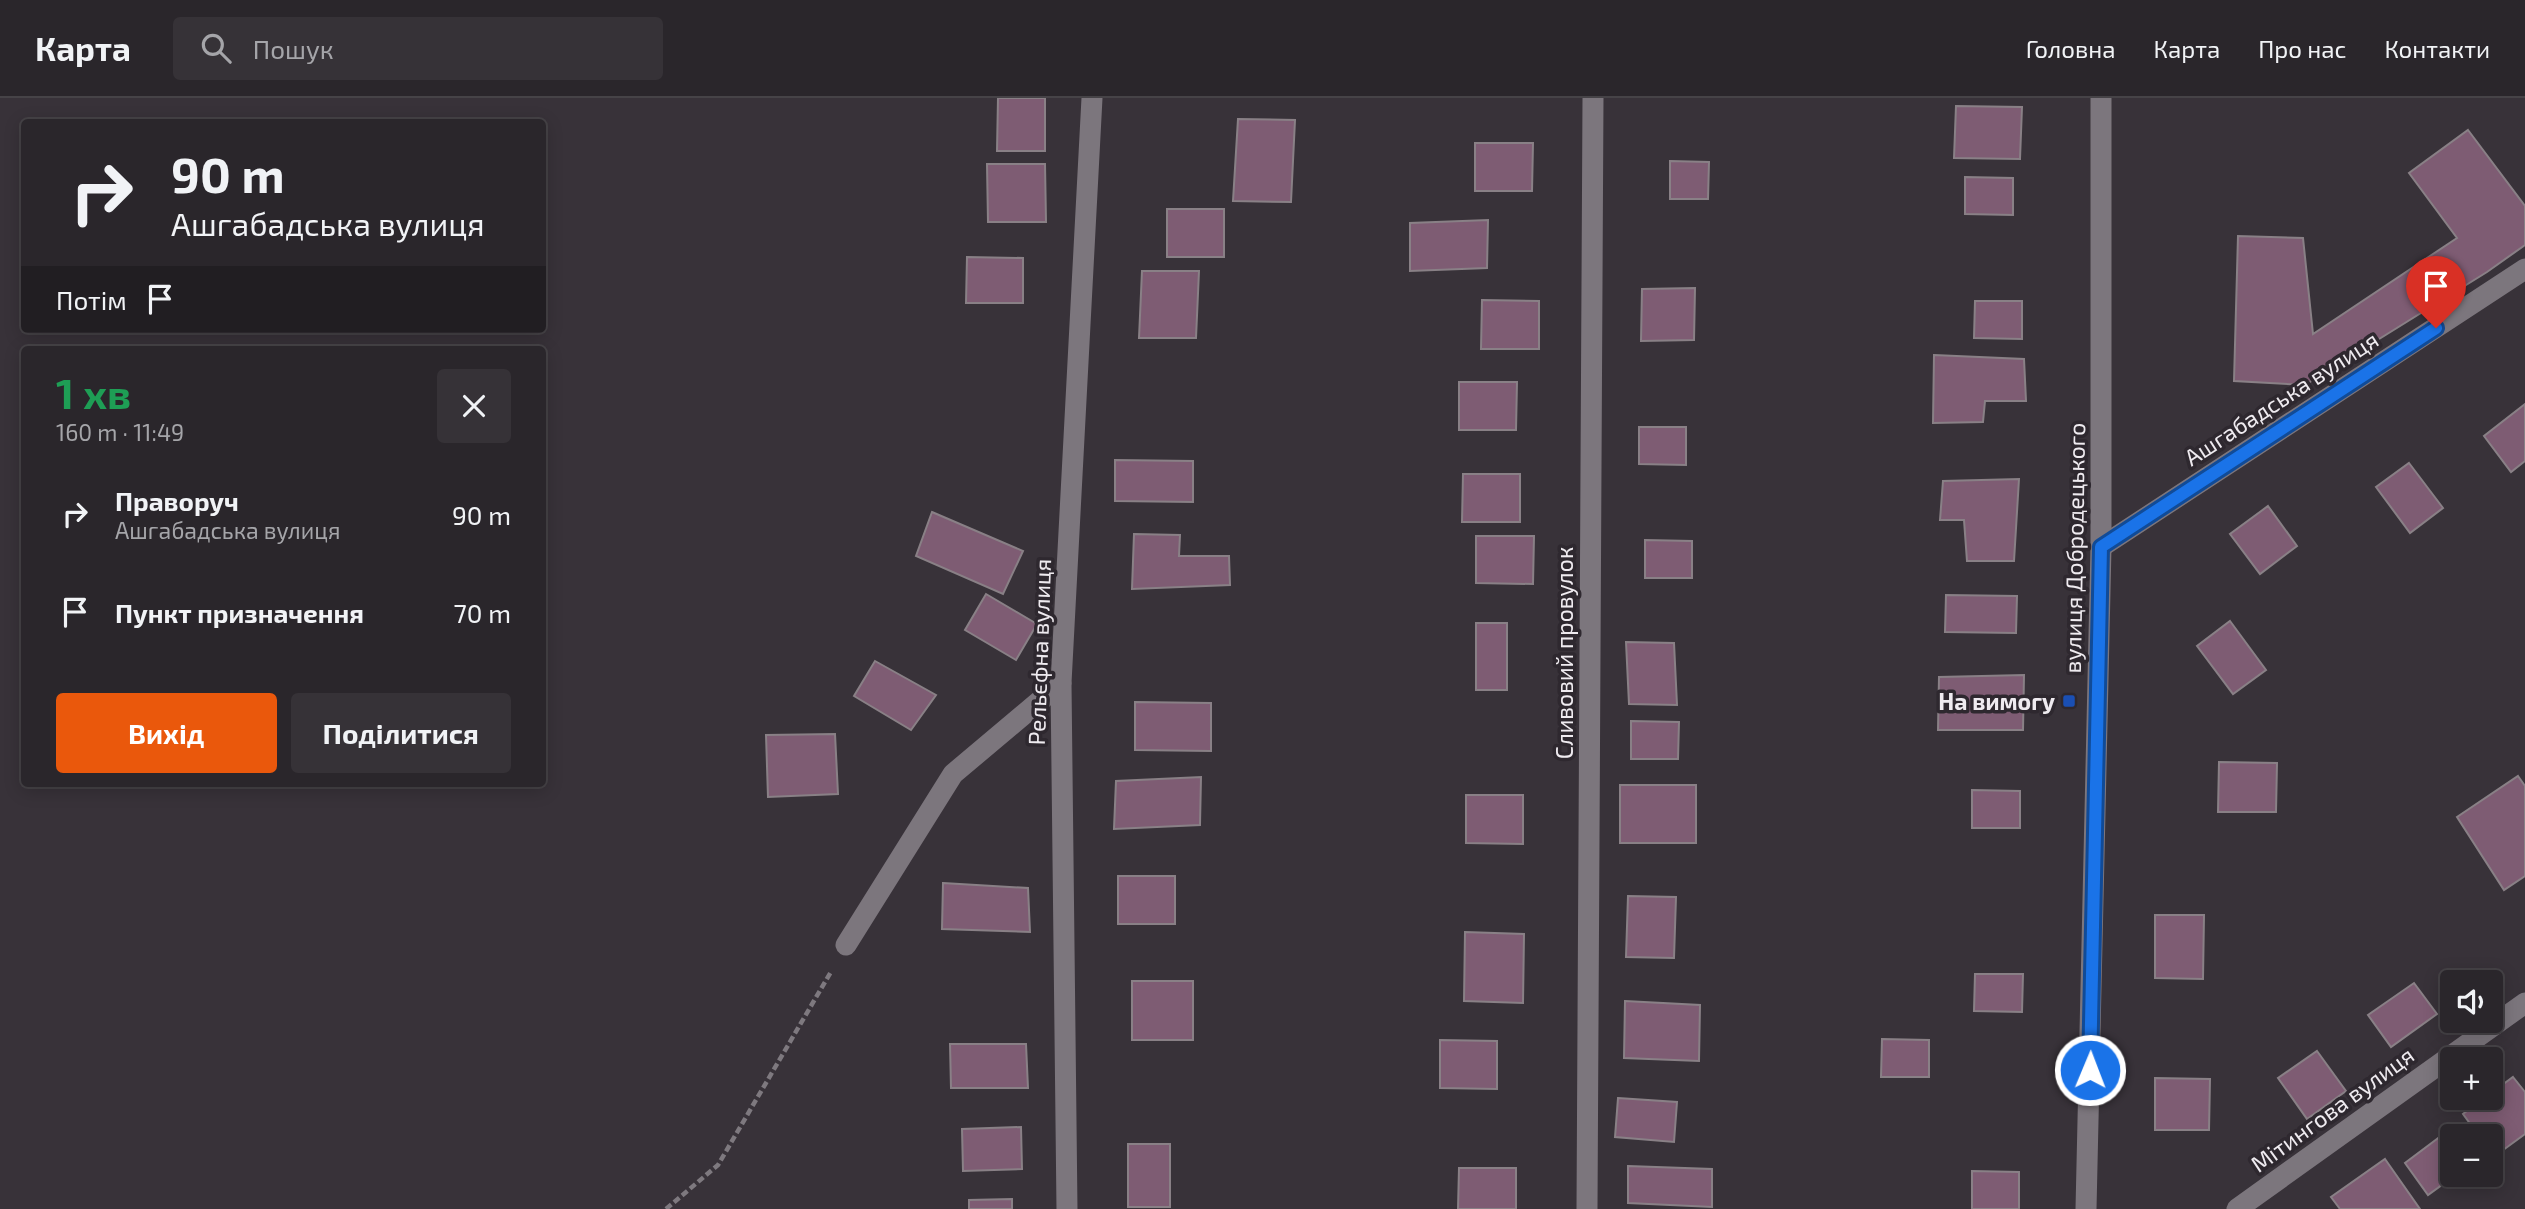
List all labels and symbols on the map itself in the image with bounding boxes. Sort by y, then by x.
pin [2406,256,2466,328]
street label: Ашгабадська вулиця [2179,325,2384,472]
street label: вулиця Добродецького [2058,422,2091,674]
street label: Сливовий провулок [1550,547,1579,759]
street label: Рельєфна вулиця [1022,558,1057,746]
place label: На вимогу [1938,687,2055,715]
marker: На вимогу [2061,693,2077,709]
position arrow [2053,1033,2127,1107]
street label: Мітингова вулиця [2245,1040,2420,1178]

